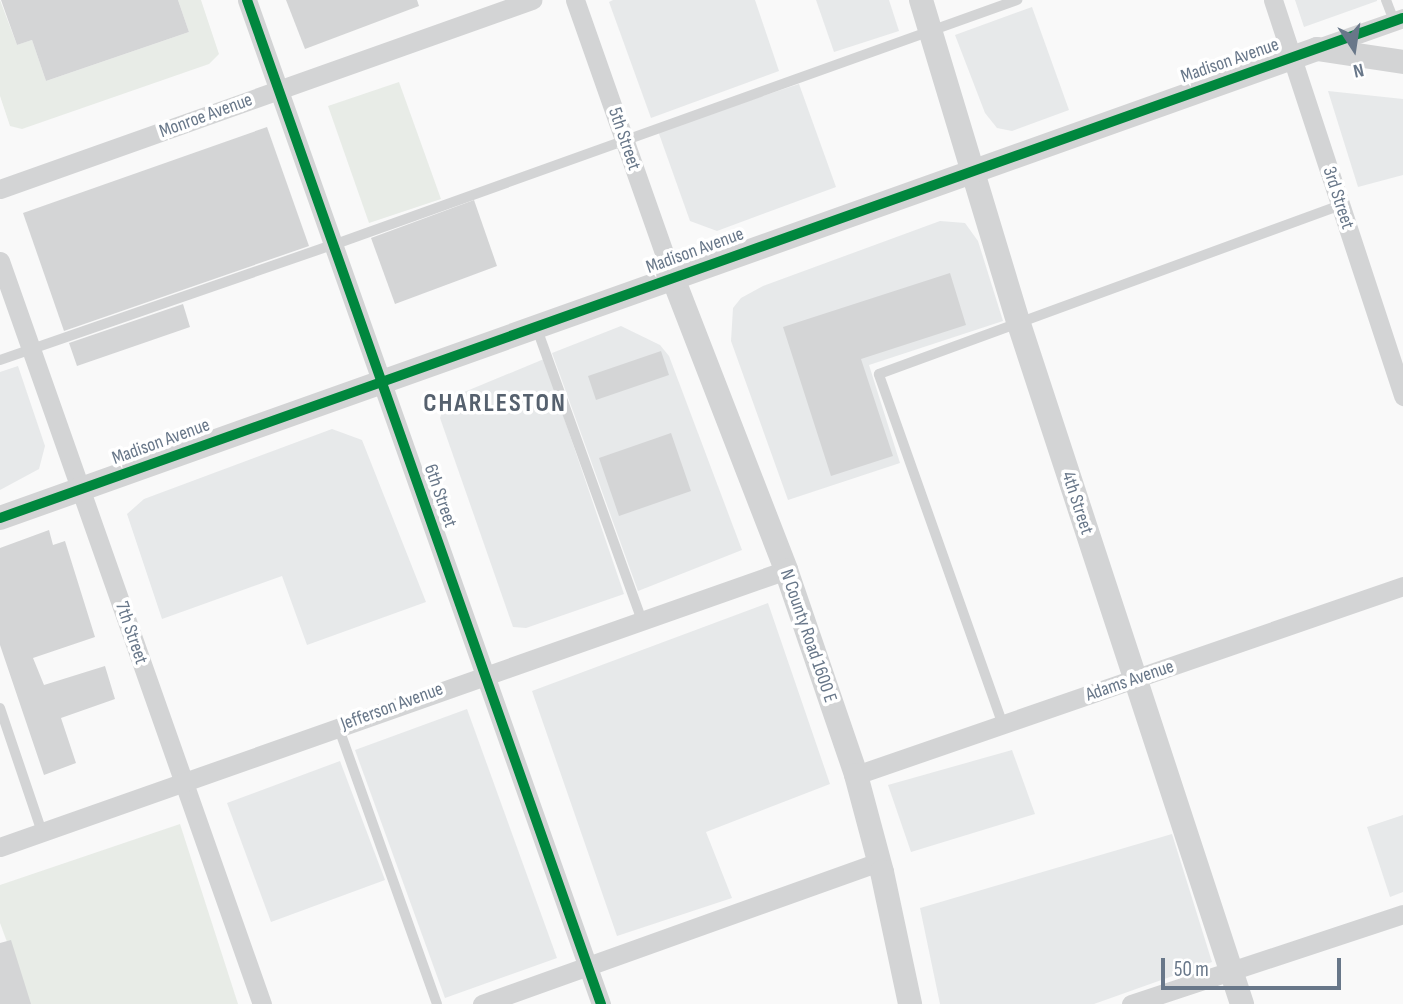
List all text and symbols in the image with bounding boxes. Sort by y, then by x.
north arrow [1319,14,1389,84]
street label: Madison Avenue [1178,34,1282,88]
text: N [1351,58,1366,82]
street label: Monroe Avenue [156,89,256,143]
street label: 5th Street [603,105,645,173]
street label: 3rd Street [1317,164,1359,232]
street label: Madison Avenue [643,223,747,279]
district label: CHARLESTON [424,388,566,420]
street label: Madison Avenue [109,414,213,470]
street label: 6th Street [419,461,461,531]
street label: 4th Street [1056,469,1098,537]
street label: N County Road 1600 E [775,566,841,706]
street label: 7th Street [110,599,152,667]
street label: Adams Avenue [1083,655,1177,707]
street label: Jefferson Avenue [338,678,446,736]
scale bar [1165,944,1345,988]
text: 50 m [1174,957,1209,982]

